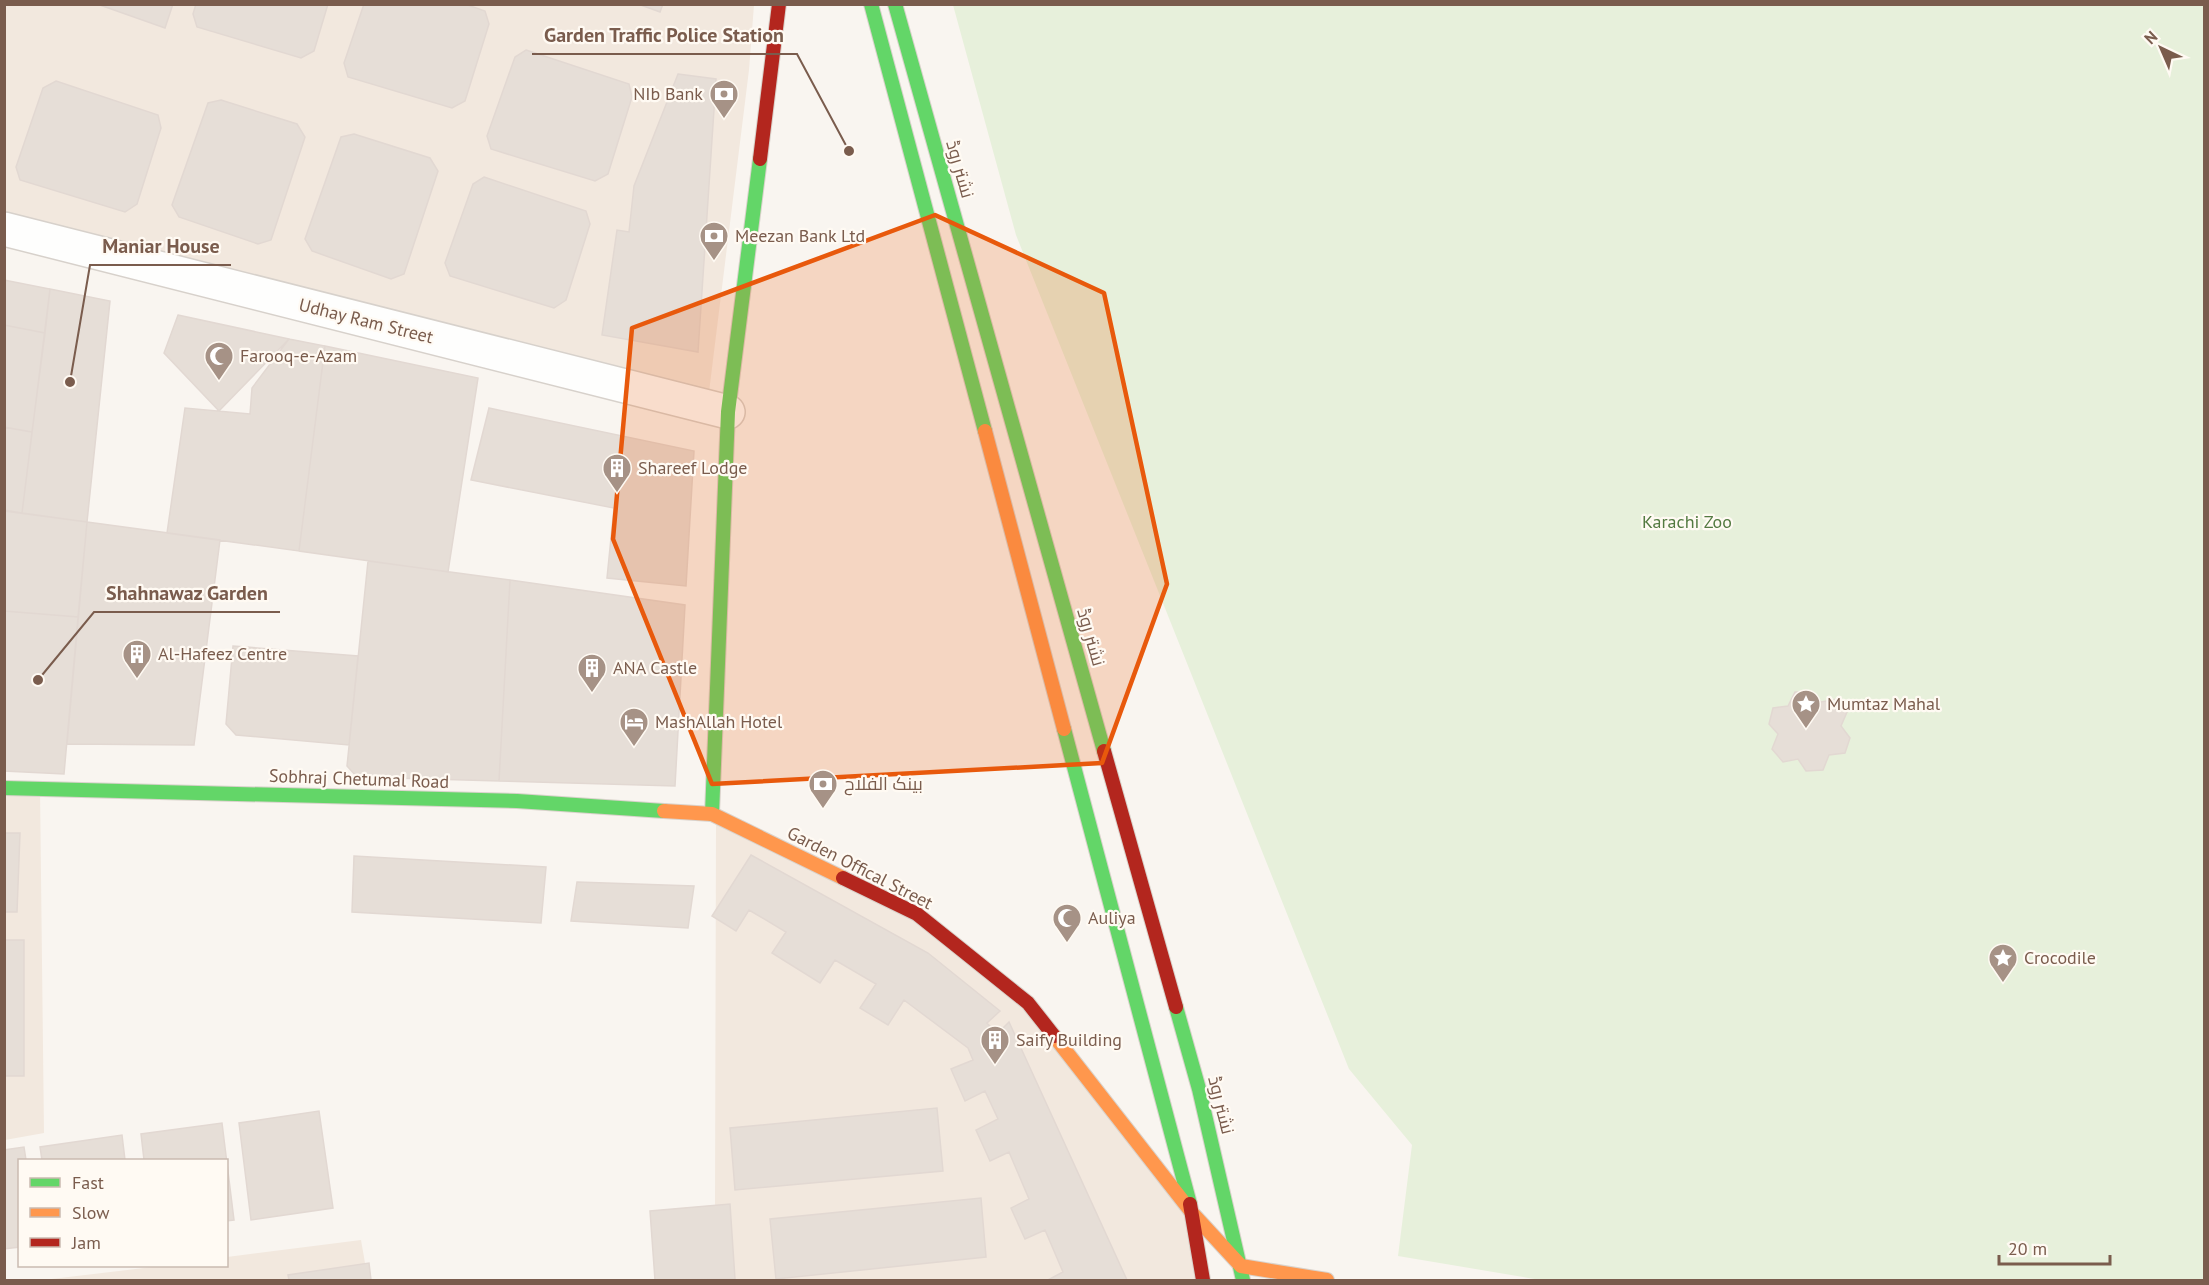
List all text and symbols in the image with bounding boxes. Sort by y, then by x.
callout: Garden Traffic Police Station [532,16,797,54]
north arrow [2131,18,2191,78]
text: Garden Traffic Police Station [544,22,784,48]
text: N [2140,26,2161,48]
bank icon: NIb Bank [708,78,740,120]
place label: NIb Bank [633,82,703,105]
street label: نشتر روڈ [941,137,980,200]
bank icon: Meezan Bank Ltd [698,220,730,262]
place label: Meezan Bank Ltd [735,224,865,247]
callout: Maniar House [90,227,231,265]
text: Maniar House [102,233,220,259]
street label: Udhay Ram Street [297,293,436,348]
mosque icon: Farooq-e-Azam [203,340,235,382]
place label: Farooq-e-Azam [240,344,357,367]
building icon: Shareef Lodge [601,452,633,494]
place label: Shareef Lodge [638,456,747,479]
park label: Karachi Zoo [1642,510,1732,533]
callout: Shahnawaz Garden [94,574,280,612]
text: Shahnawaz Garden [106,580,268,606]
street label: نشتر روڈ [1072,605,1111,668]
building icon: Al-Hafeez Centre [121,638,153,680]
place label: Al-Hafeez Centre [158,642,287,665]
building icon: ANA Castle [576,652,608,694]
place label: ANA Castle [613,656,697,679]
place icon: Mumtaz Mahal [1790,688,1822,730]
place label: Mumtaz Mahal [1827,692,1941,715]
hotel icon: MashAllah Hotel [618,706,650,748]
place label: MashAllah Hotel [655,710,783,733]
street label: Sobhraj Chetumal Road [269,764,449,793]
bank icon: بینک الفلاح [807,768,839,810]
place label: بینک الفلاح [844,772,923,796]
street label: Garden Offical Street [784,821,937,914]
mosque icon: Auliya [1051,902,1083,944]
place label: Auliya [1088,906,1136,929]
place icon: Crocodile [1987,942,2019,984]
place label: Crocodile [2024,946,2096,969]
building icon: Saify Building [979,1024,1011,1066]
place label: Saify Building [1016,1028,1122,1051]
street label: نشتر روڈ [1203,1073,1240,1136]
legend [18,1159,228,1267]
text: Fast [72,1171,104,1194]
text: Slow [72,1201,110,1224]
scale bar [1999,1228,2110,1266]
text: Jam [71,1231,101,1254]
text: 20 m [2008,1237,2047,1260]

